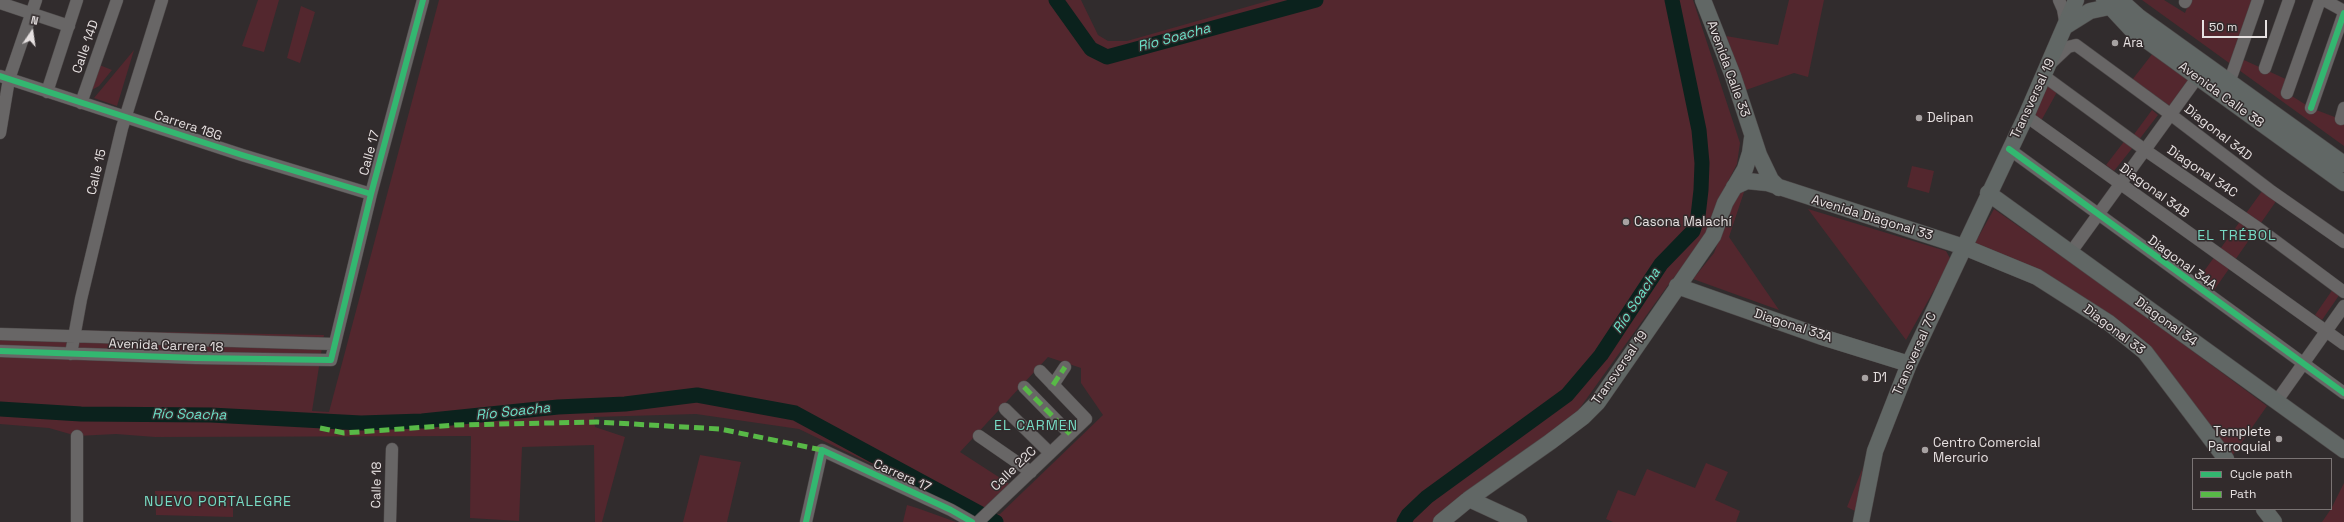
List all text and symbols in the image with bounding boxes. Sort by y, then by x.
north arrow [12,12,52,52]
scale bar [2204,12,2269,38]
text: N [30,13,40,28]
street label: Calle 14D [70,18,102,76]
street label: Avenida Calle 33 [1703,19,1753,119]
text: 50 m [2209,19,2237,35]
water label: Río Soacha [1136,20,1212,56]
place label: Ara [2123,35,2143,51]
marker: Ara [2110,38,2120,48]
street label: Transversal 19 [2008,56,2058,142]
street label: Avenida Calle 38 [2175,59,2267,131]
street label: Diagonal 34D [2181,102,2255,164]
street label: Carrera 18G [152,108,224,144]
place label: Delipan [1927,110,1974,126]
marker: Delipan [1914,113,1924,123]
street label: Calle 17 [357,129,383,177]
street label: Diagonal 34C [2164,143,2240,201]
street label: Calle 15 [84,148,110,196]
street label: Diagonal 34B [2116,161,2192,221]
street label: Avenida Diagonal 33 [1810,192,1934,244]
place label: Casona Malachí [1634,214,1732,230]
marker: Casona Malachí [1621,217,1631,227]
district label: EL TRÉBOL [2197,228,2277,244]
street label: Diagonal 34A [2144,233,2220,293]
water label: Río Soacha [1610,265,1664,337]
street label: Diagonal 34 [2132,294,2200,350]
street label: Diagonal 33 [2080,302,2148,358]
street label: Diagonal 33A [1752,306,1834,346]
street label: Transversal 7C [1890,310,1940,398]
street label: Transversal 19 [1589,328,1651,408]
street label: Avenida Carrera 18 [108,336,224,356]
place label: D1 [1873,370,1887,386]
marker: D1 [1860,373,1870,383]
water label: Río Soacha [475,400,551,424]
water label: Río Soacha [152,406,226,424]
district label: EL CARMEN [994,418,1078,434]
place label: Templete Parroquial [2208,424,2271,455]
marker: Templete Parroquial [2274,434,2284,444]
place label: Centro Comercial Mercurio [1933,435,2040,466]
street label: Calle 22C [988,444,1040,494]
marker: Centro Comercial Mercurio [1920,445,1930,455]
street label: Carrera 17 [871,456,933,496]
legend [2192,458,2332,510]
street label: Calle 18 [369,461,385,509]
text: Cycle path [2230,466,2292,482]
text: Path [2230,486,2256,502]
district label: NUEVO PORTALEGRE [144,494,292,510]

